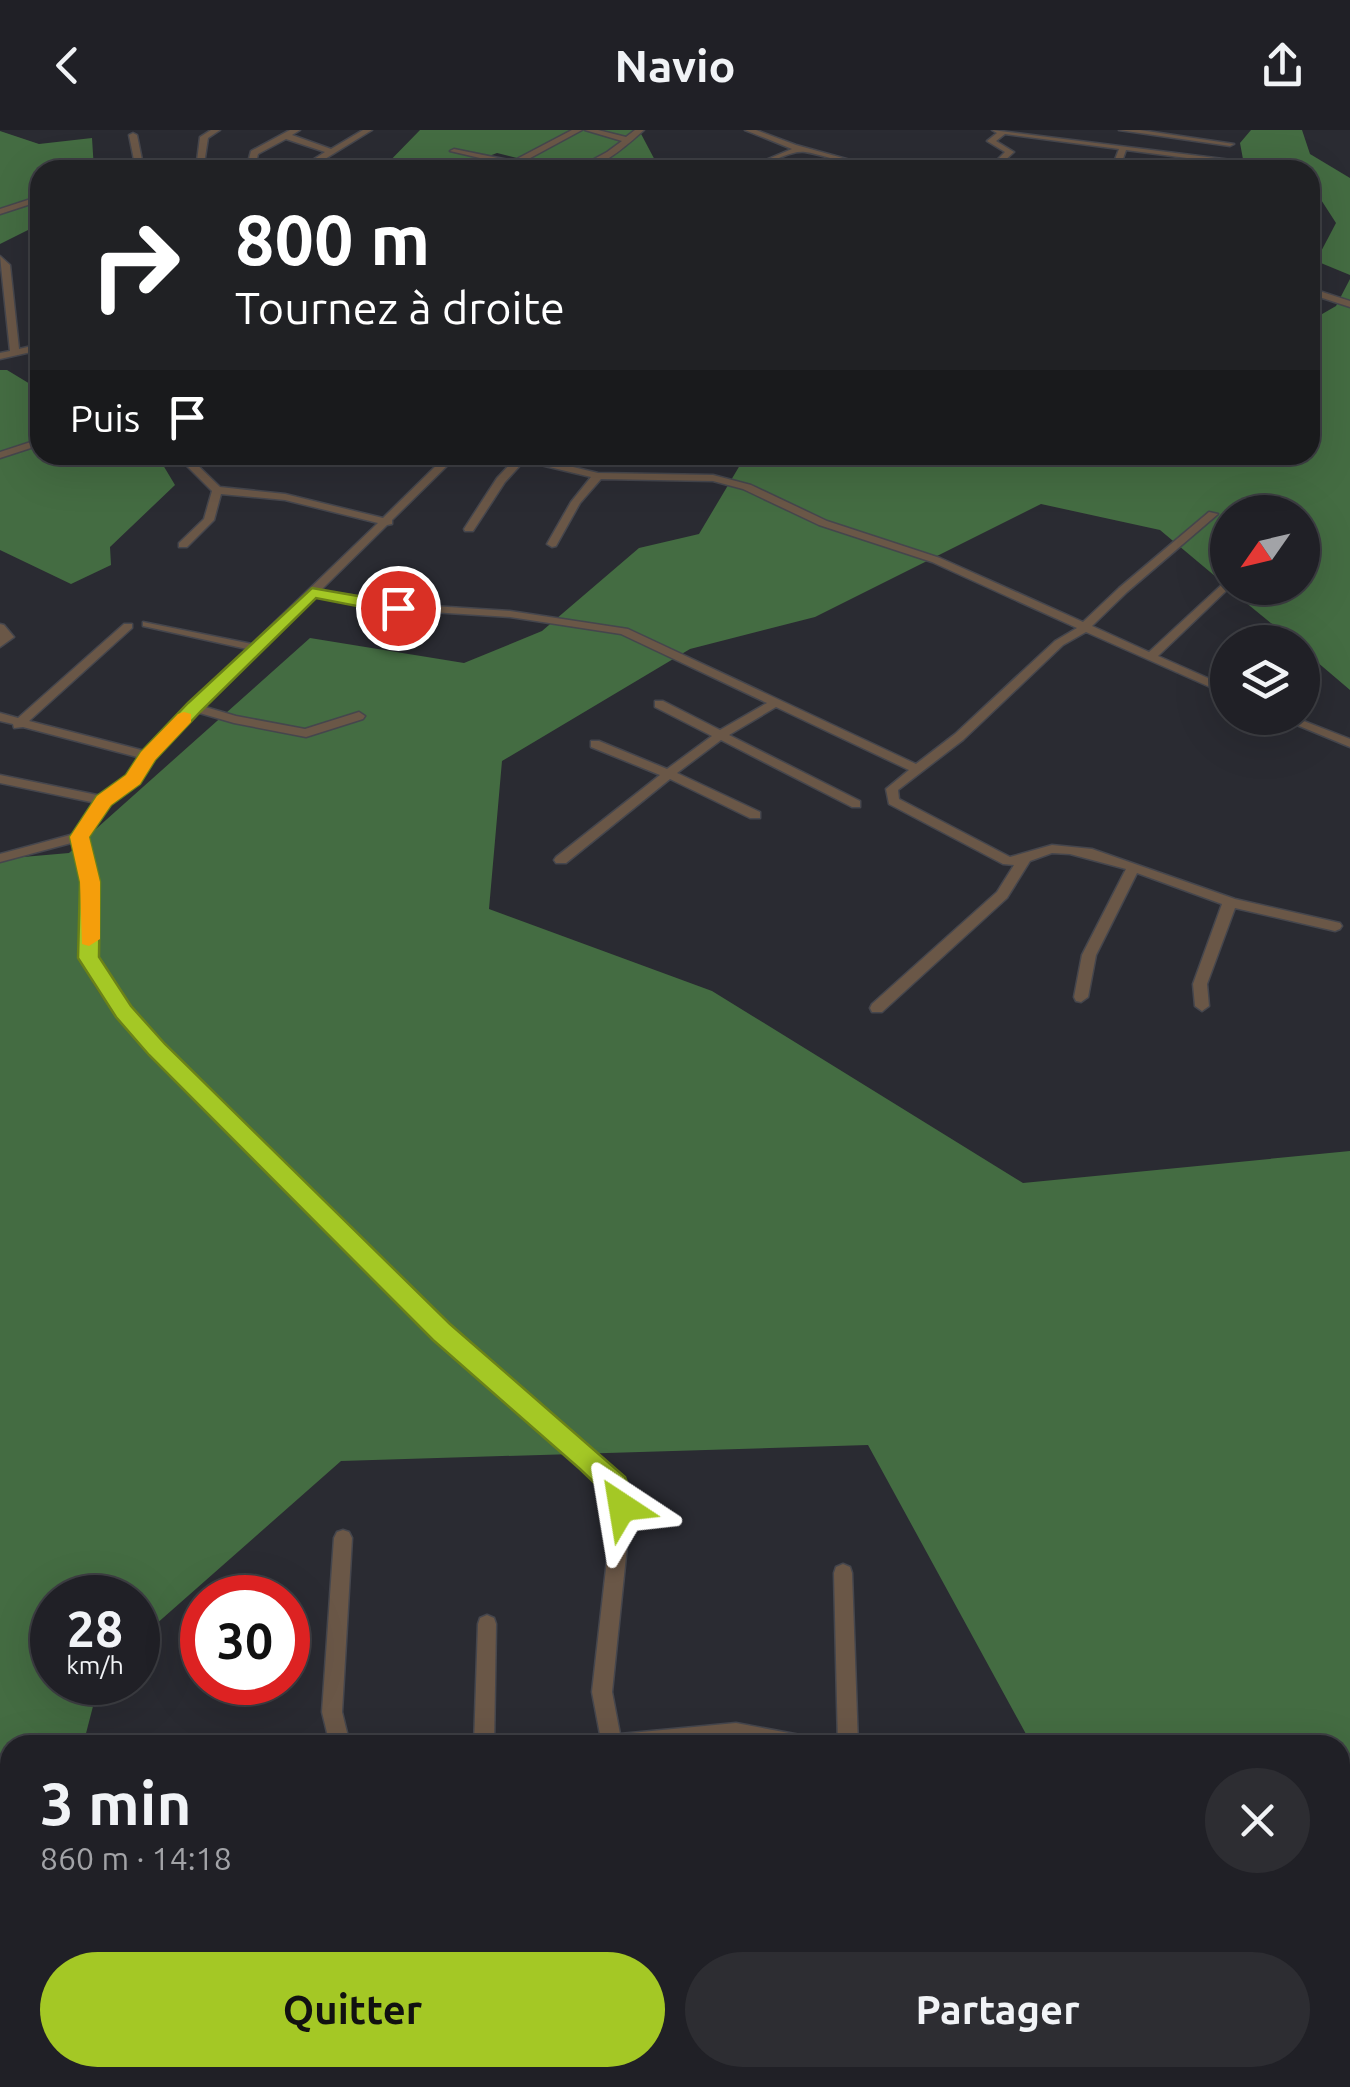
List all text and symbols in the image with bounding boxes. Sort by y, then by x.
icon: back [40,38,95,93]
icon: share [1255,38,1310,93]
text: Navio [614,40,736,91]
icon: right [70,200,200,330]
text: 800 m [235,200,430,278]
text: Tournez à droite [235,282,565,333]
icon: arrive [160,390,215,445]
text: Puis [70,397,140,439]
north arrow [1210,495,1320,605]
map controls [1210,495,1320,735]
pin [356,566,441,651]
icon: arrive [371,581,426,636]
button: layers [1210,625,1320,735]
position arrow [570,1455,674,1559]
speed limit sign: 30 [180,1575,310,1705]
text: 28 [67,1600,123,1656]
text: km/h [66,1651,124,1679]
button: close [1205,1768,1310,1873]
text: 3 min [40,1769,192,1836]
text: 860 m · 14:18 [40,1840,232,1876]
button: Quitter [40,1952,665,2067]
button: Partager [685,1952,1310,2067]

